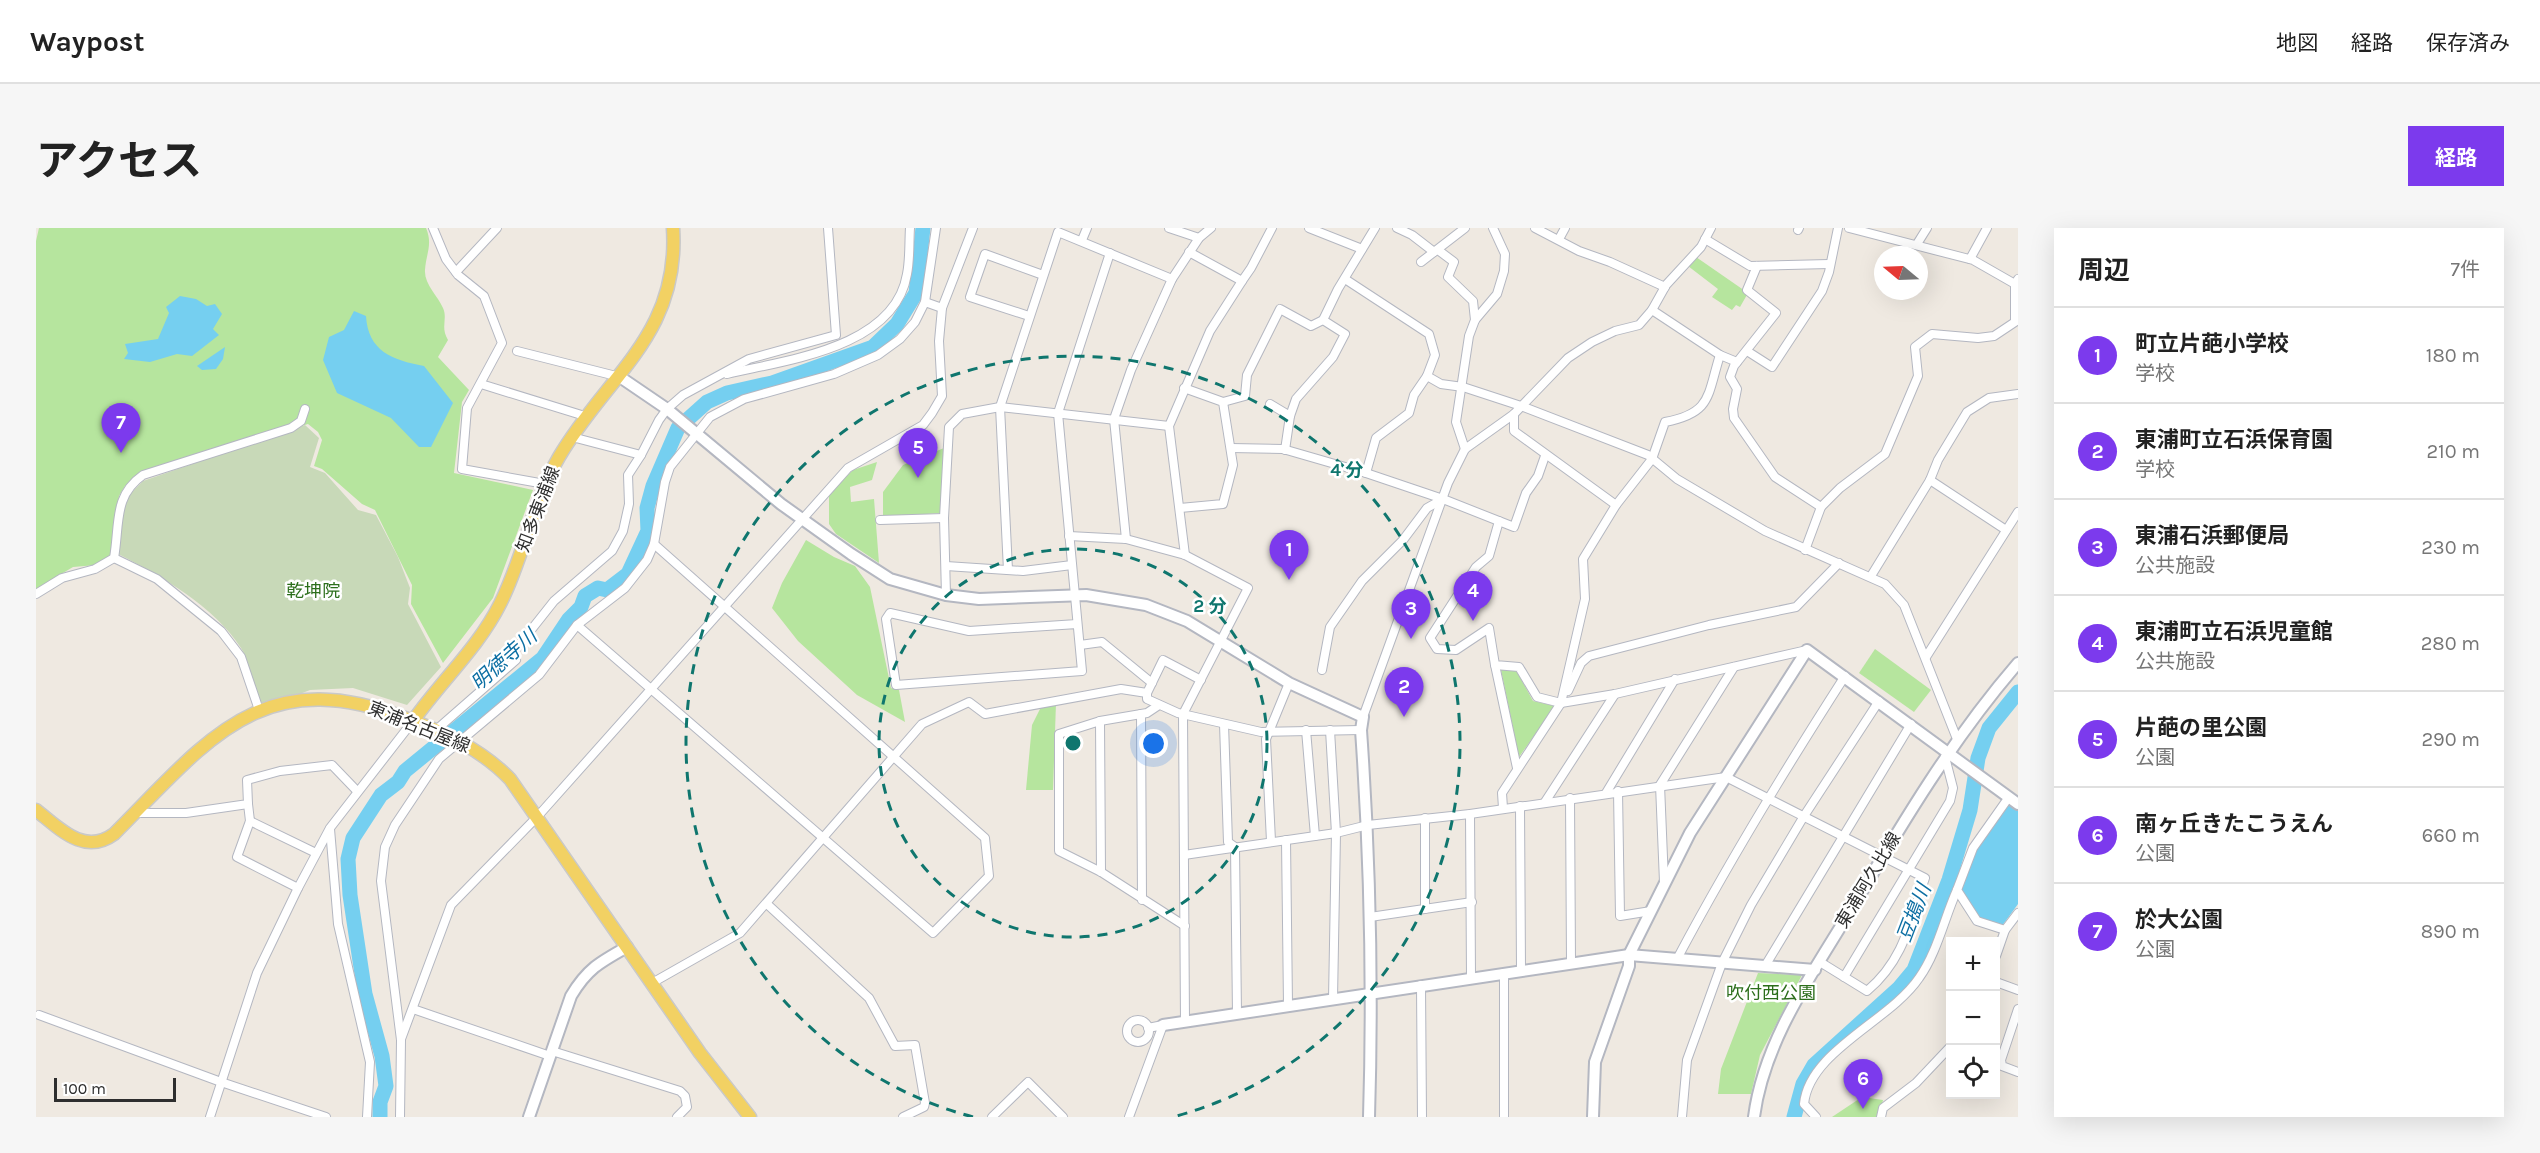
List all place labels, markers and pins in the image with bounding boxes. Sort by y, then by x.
pin: 7 [102,404,140,453]
pin: 5 [898,428,938,478]
pin: 1 [1270,530,1308,580]
pin: 4 [1454,572,1492,621]
pin: 3 [1392,590,1430,639]
pin: 2 [1384,668,1424,717]
centre of rings [1063,733,1083,753]
pin: 6 [1844,1060,1882,1109]

